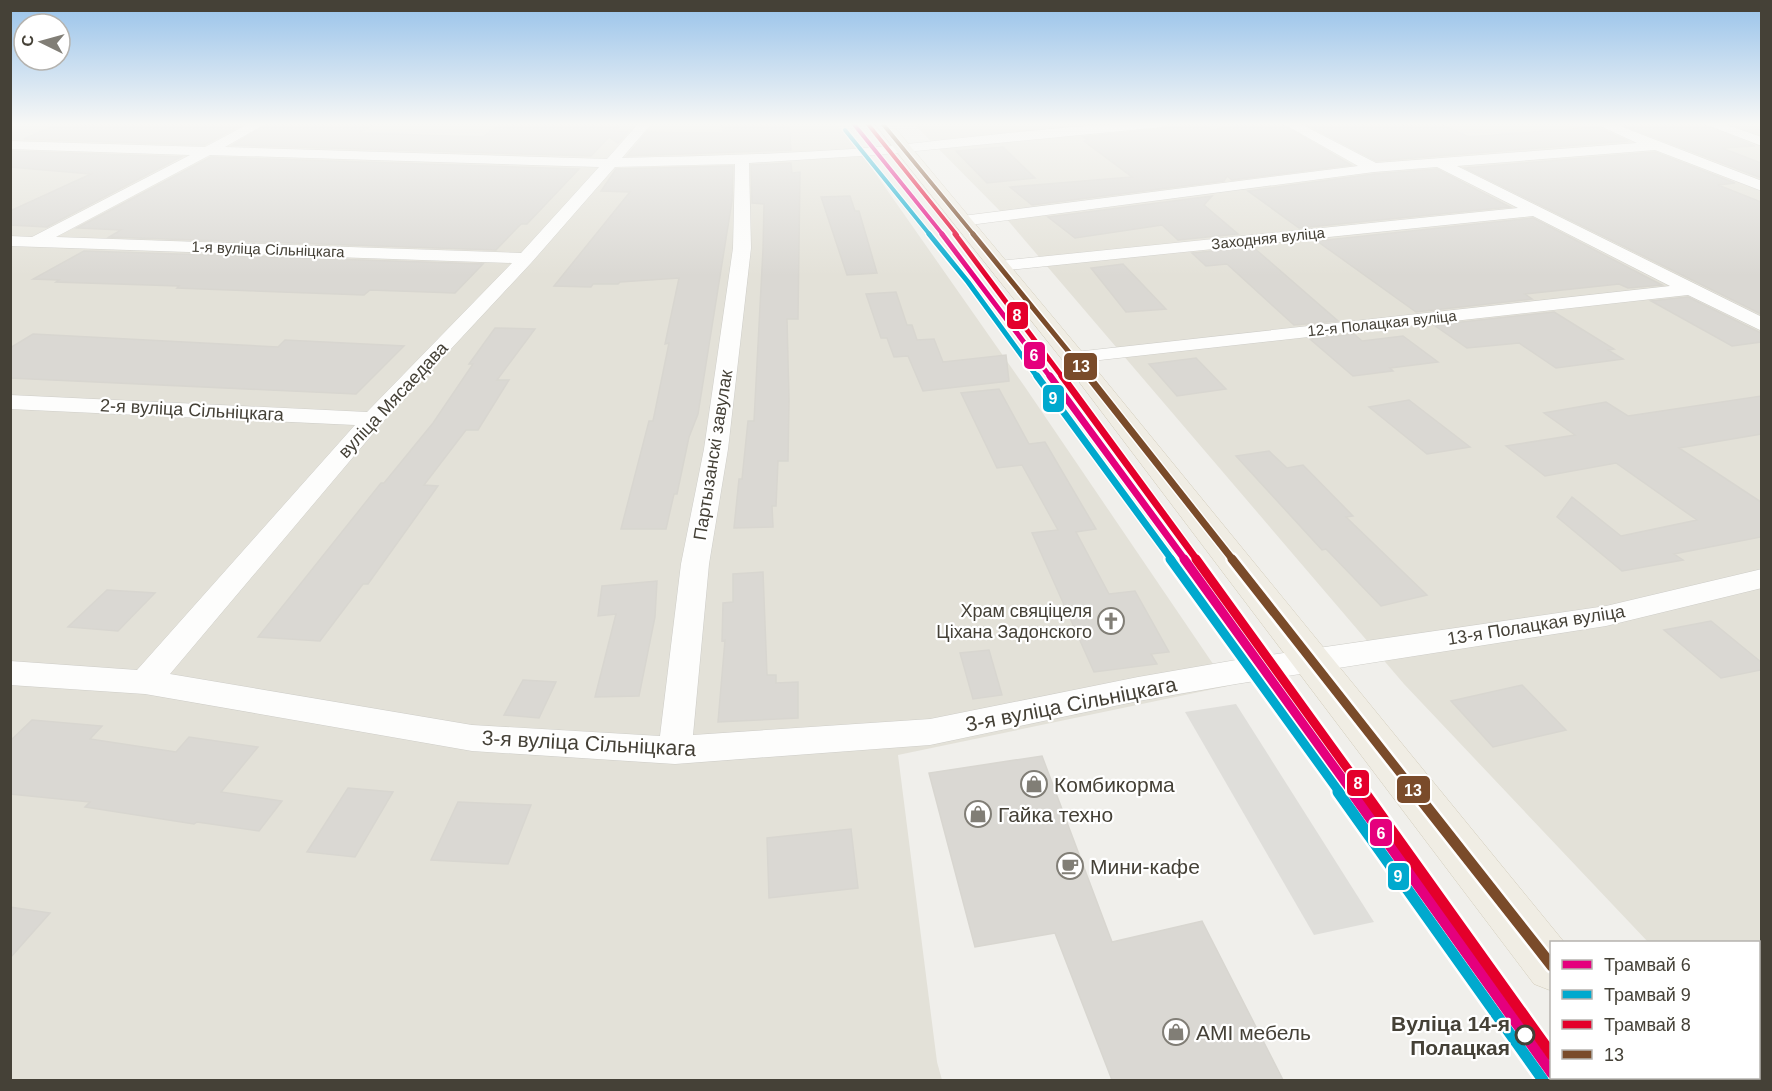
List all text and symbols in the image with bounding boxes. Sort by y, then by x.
north arrow [12,12,72,72]
text: С [19,34,37,47]
street label: Заходняя вуліца [1210,224,1326,252]
street label: 1-я вуліца Сільніцкага [191,238,346,260]
line badge: 8 [1006,301,1029,330]
text: 8 [1013,307,1022,324]
street label: 12-я Полацкая вуліца [1307,307,1458,339]
street label: вуліца Мясаедава [334,337,452,462]
line badge: 6 [1023,341,1046,370]
text: 6 [1030,347,1039,364]
line badge: 13 [1063,352,1098,381]
text: 13 [1072,358,1090,375]
street label: Партызанскі завулак [690,368,736,542]
line badge: 9 [1042,384,1065,413]
text: 9 [1049,390,1058,407]
street label: 2-я вуліца Сільніцкага [100,395,285,425]
place label: Храм свяціцеля Ціхана Задонского [936,601,1092,642]
street label: 13-я Полацкая вуліца [1446,601,1627,649]
church icon: Храм свяціцеля Ціхана Задонского [1096,606,1126,636]
street label: 3-я вуліца Сільніцкага [963,672,1179,736]
street label: 3-я вуліца Сільніцкага [481,726,697,760]
shop icon: Комбикорма [1019,769,1049,799]
line badge: 8 [1346,769,1370,797]
place label: Комбикорма [1054,773,1175,796]
text: 8 [1354,775,1363,792]
line badge: 13 [1396,775,1431,804]
text: 13 [1404,782,1422,799]
shop icon: Гайка техно [963,799,993,829]
place label: Гайка техно [998,803,1113,826]
line badge: 6 [1369,818,1393,847]
text: 6 [1377,825,1386,842]
cafe icon: Мини-кафе [1055,851,1085,881]
place label: Мини-кафе [1090,855,1200,878]
line badge: 9 [1387,862,1410,891]
text: 9 [1394,868,1403,885]
legend [1550,941,1760,1079]
text: Трамвай 6 [1604,955,1691,975]
text: Трамвай 9 [1604,985,1691,1005]
place label: Вуліца 14-я Полацкая [1391,1012,1510,1059]
text: Трамвай 8 [1604,1015,1691,1035]
shop icon: AMI мебель [1161,1017,1191,1047]
place label: AMI мебель [1196,1021,1311,1044]
marker: Вуліца 14-я Полацкая [1515,1025,1535,1045]
text: 13 [1604,1045,1624,1065]

